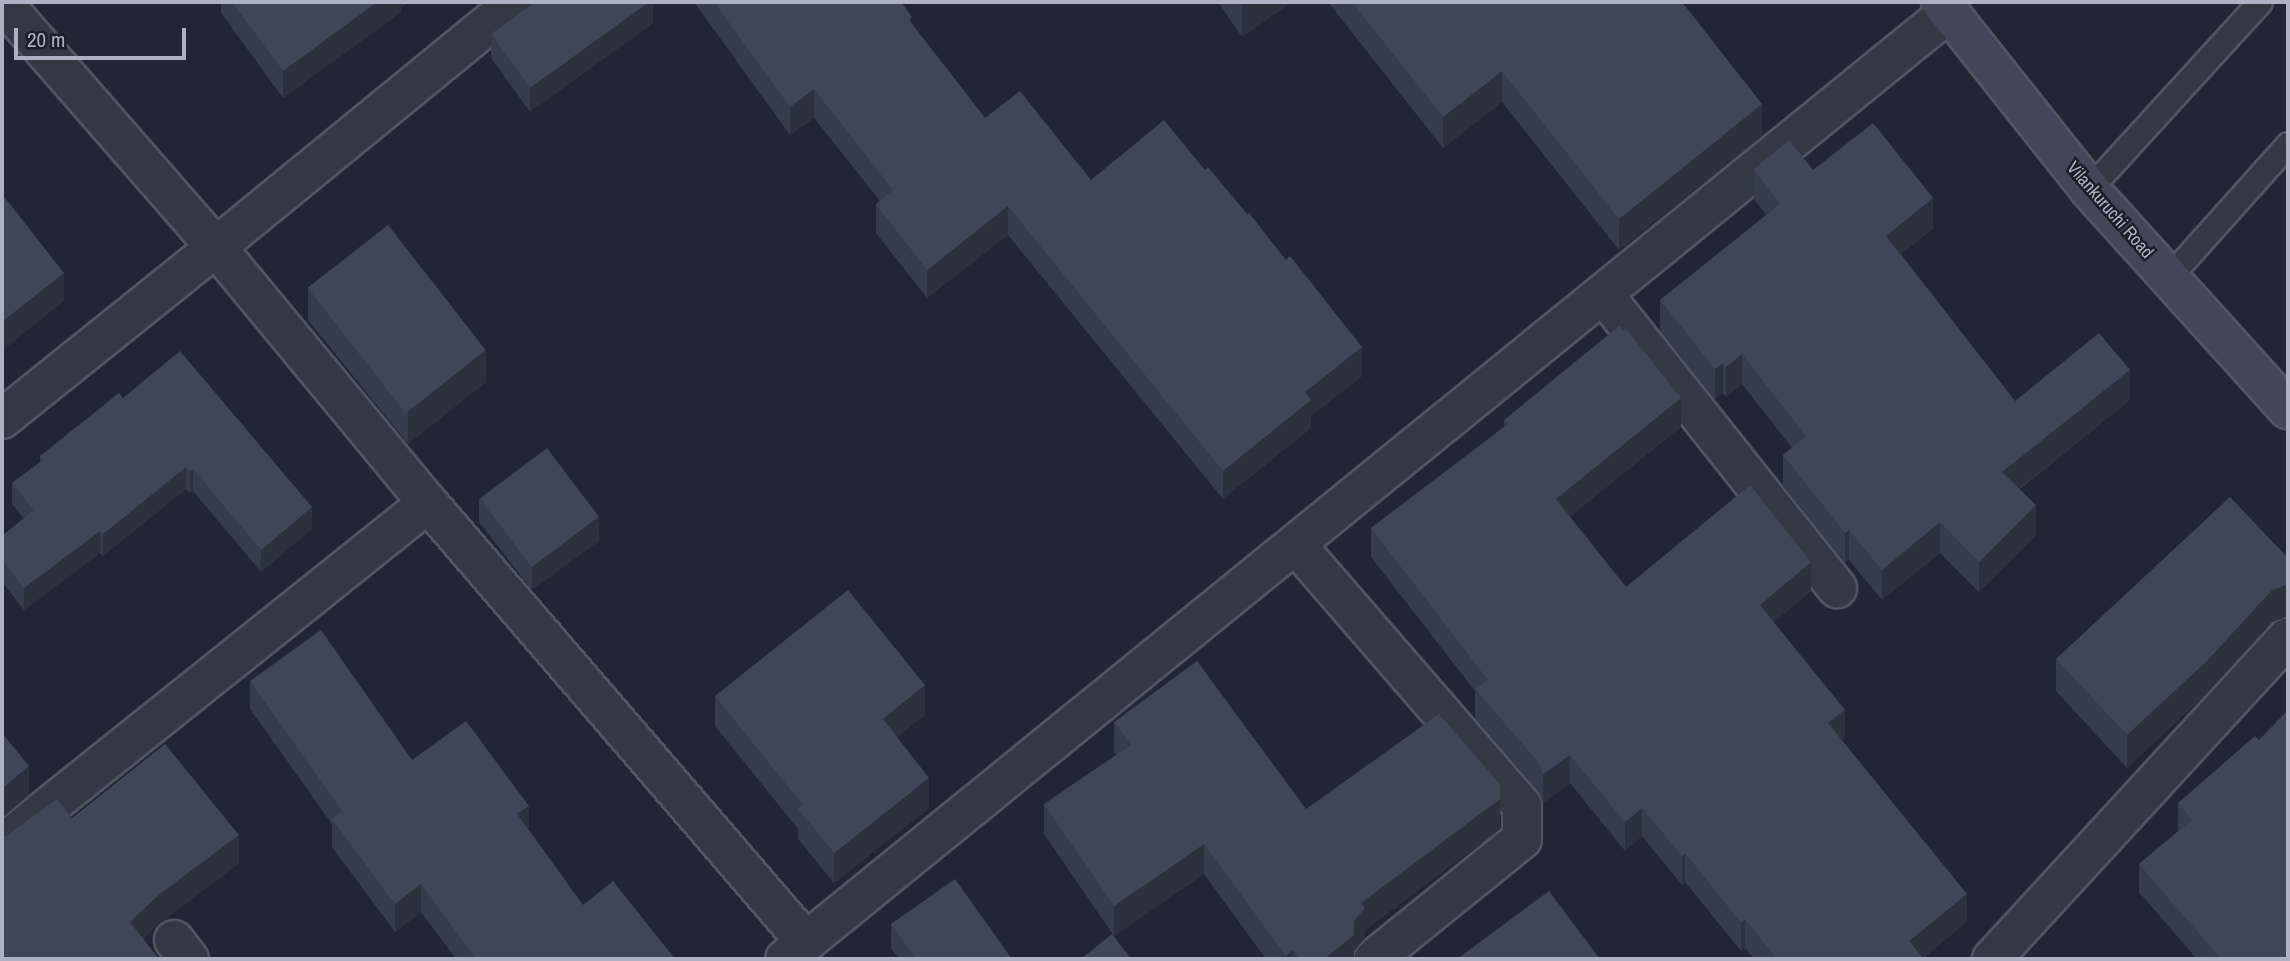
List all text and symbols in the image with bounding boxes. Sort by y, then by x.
scale bar [18,14,189,58]
text: 20 m [27,25,65,54]
street label: Vilankuruchi Road [2062,157,2158,263]

